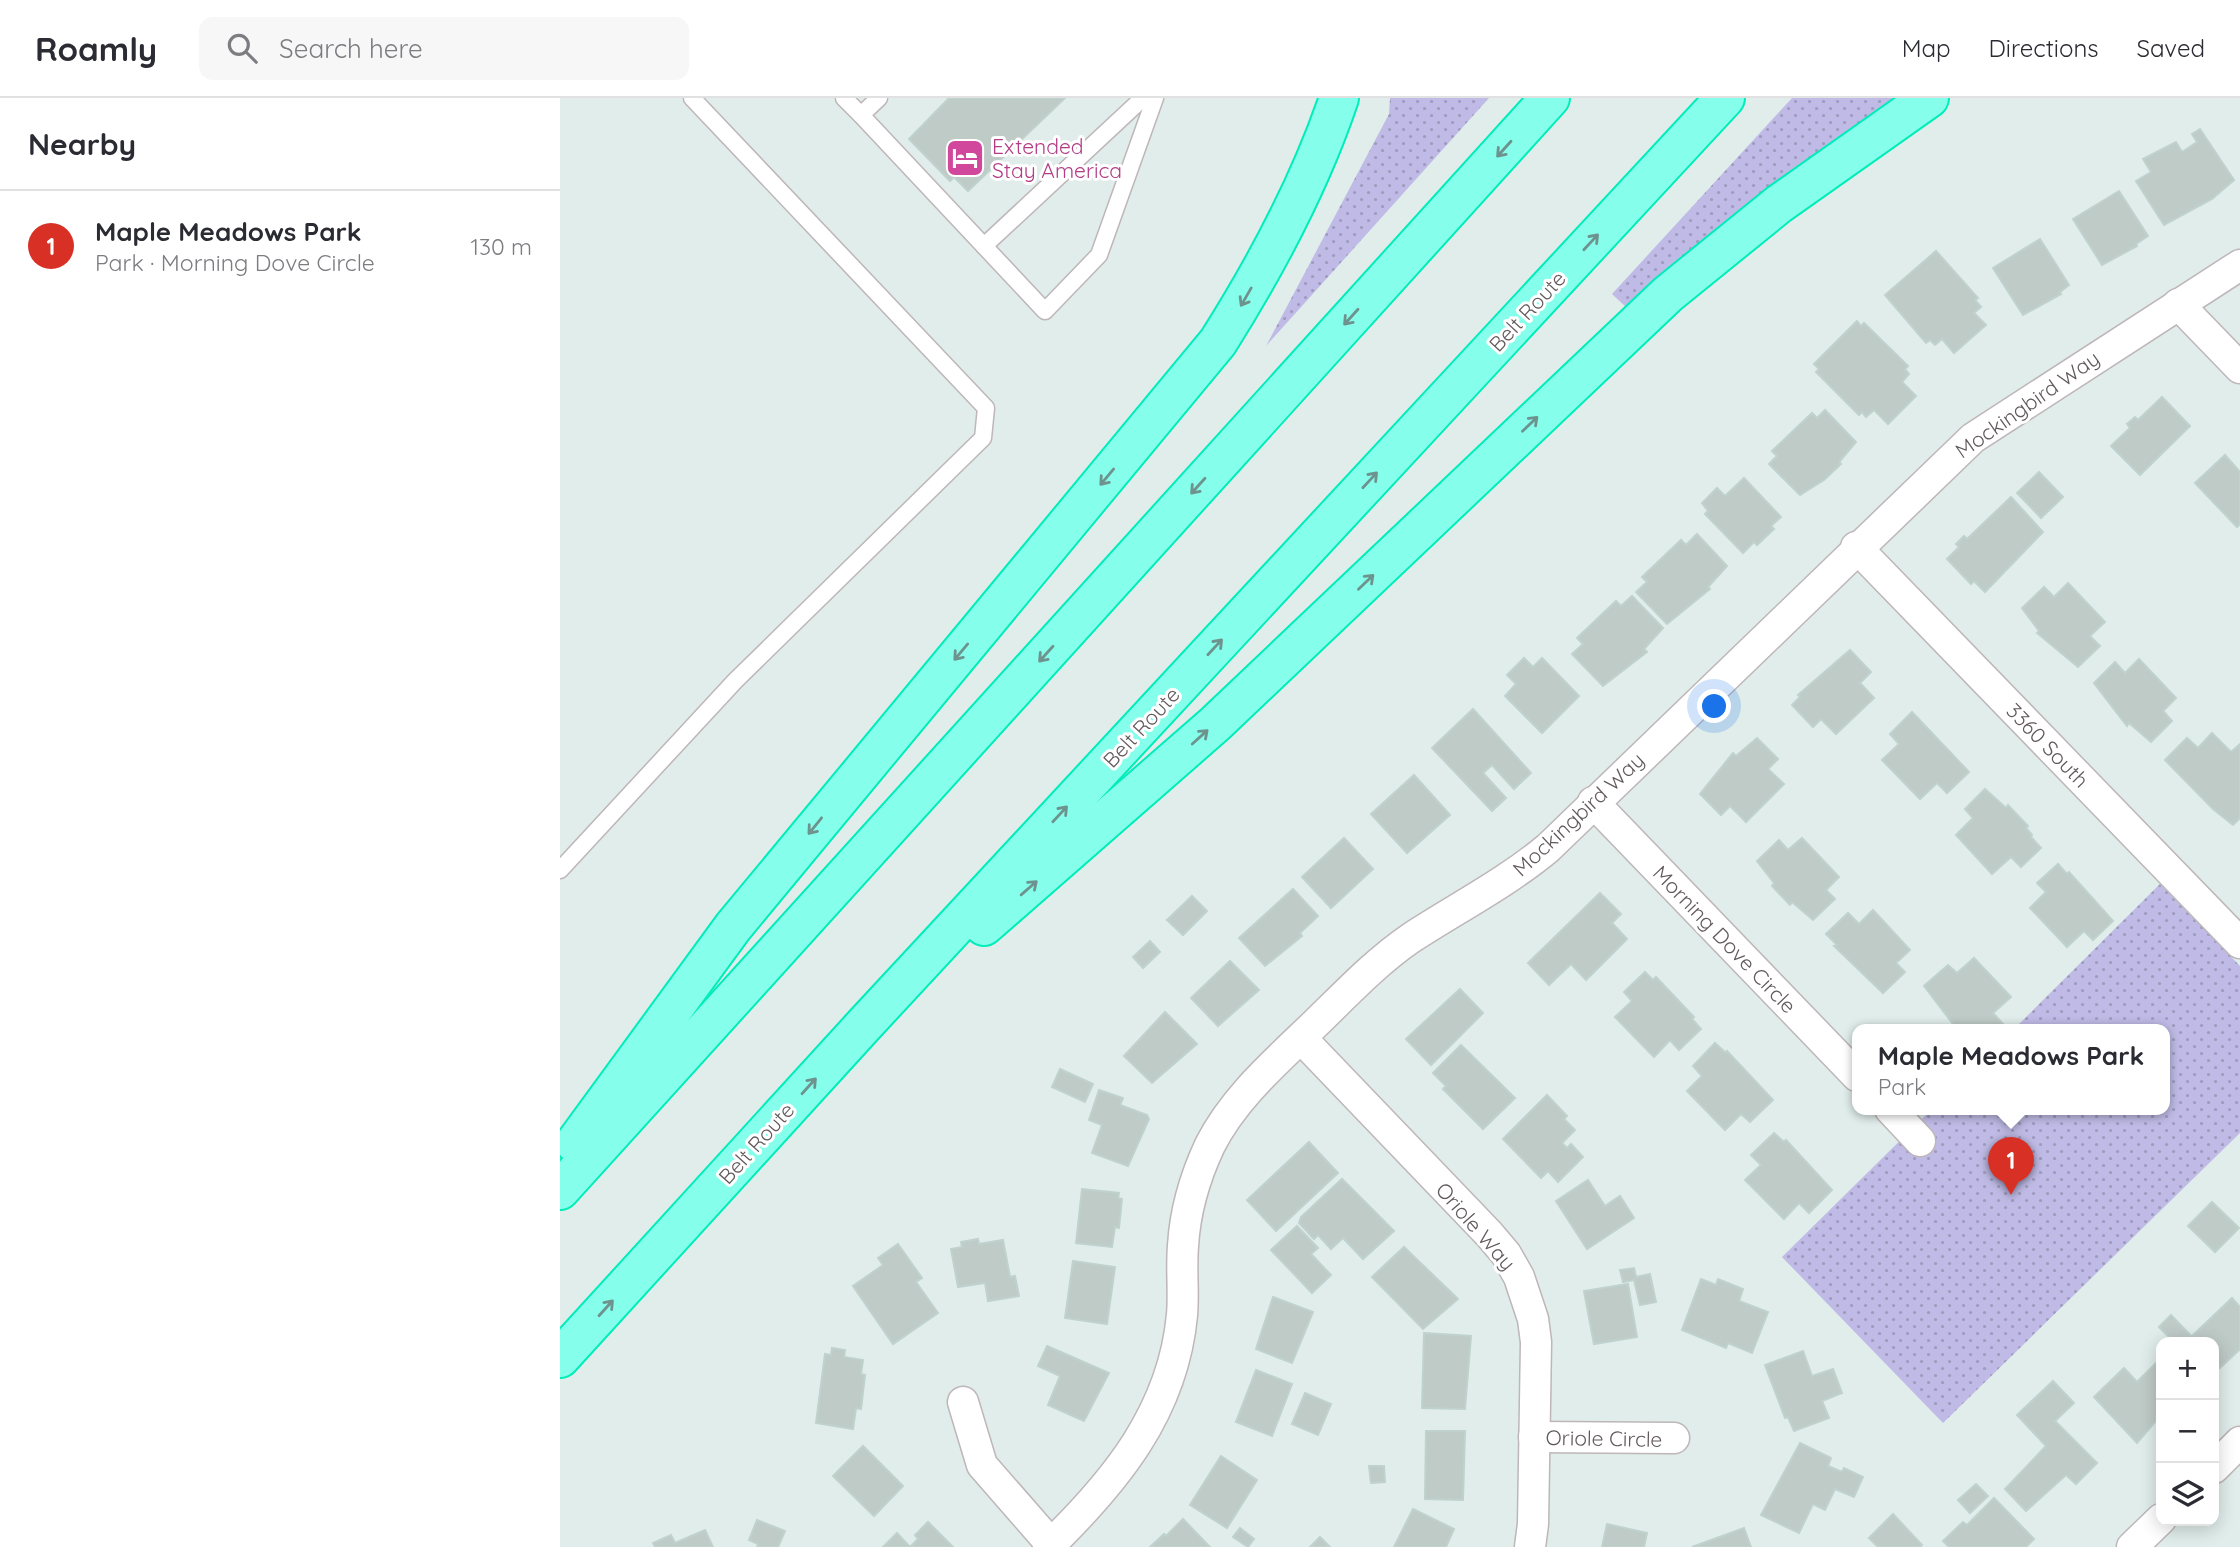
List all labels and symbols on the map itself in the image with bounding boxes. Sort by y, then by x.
place label: Extended Stay America [992,133,1122,183]
hotel icon: Extended Stay America [944,137,986,179]
one-way arrow [1496,139,1512,157]
one-way arrow [1583,234,1600,251]
street label: Belt Route [1483,265,1571,357]
one-way arrow [1238,287,1252,307]
one-way arrow [1343,308,1359,326]
street label: Mockingbird Way [1950,345,2104,463]
one-way arrow [1521,415,1538,432]
one-way arrow [1099,468,1115,486]
one-way arrow [1362,471,1378,489]
one-way arrow [1190,477,1207,494]
one-way arrow [1357,573,1374,590]
one-way arrow [1207,639,1224,656]
one-way arrow [953,642,969,660]
one-way arrow [1037,645,1054,662]
street label: Belt Route [1097,681,1185,773]
your location [1697,689,1731,723]
street label: 3360 South [2001,697,2095,793]
one-way arrow [1191,729,1208,746]
street label: Mockingbird Way [1507,747,1649,881]
one-way arrow [1052,806,1069,823]
one-way arrow [807,817,823,835]
street label: Morning Dove Circle [1648,860,1802,1018]
one-way arrow [1020,880,1038,896]
one-way arrow [801,1077,817,1095]
street label: Belt Route [713,1097,799,1189]
pin: 1 [1988,1137,2034,1195]
street label: Oriole Way [1431,1177,1521,1275]
one-way arrow [598,1299,614,1317]
street label: Oriole Circle [1545,1424,1663,1452]

